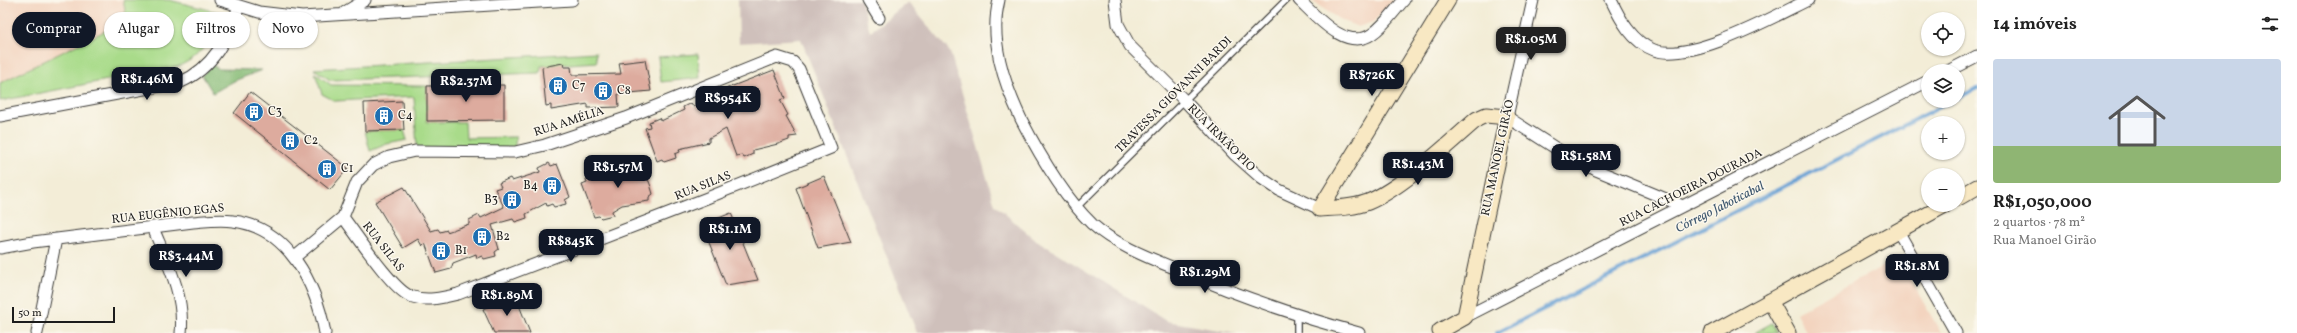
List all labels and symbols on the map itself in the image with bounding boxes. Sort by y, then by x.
pin: R$1.05M [1494,27,1568,61]
street label: TRAVESSA GIOVANNI BARDI [1112,33,1236,157]
pin: R$726K [1339,63,1405,97]
pin: R$1.46M [110,67,184,101]
pin: R$2.37M [429,69,503,103]
building icon: C7 [547,75,569,97]
place label: C7 [572,78,586,94]
building icon: C8 [592,80,614,102]
place label: C8 [617,83,631,99]
pin: R$954K [695,86,761,120]
street label: RUA MANOEL GIRÃO [1478,98,1518,218]
building icon: C3 [243,101,265,123]
street label: RUA IRMÃO PIO [1184,101,1259,176]
street label: RUA AMÉLIA [532,102,607,141]
place label: C3 [268,104,282,120]
building icon: C4 [373,105,395,127]
place label: C4 [398,108,413,124]
building icon: C2 [279,130,301,152]
place label: C2 [304,133,318,149]
pin: R$1.58M [1549,144,1623,178]
street label: RUA CACHOEIRA DOURADA [1617,145,1765,231]
pin: R$1.43M [1381,152,1455,186]
pin: R$1.57M [581,155,655,189]
building icon: C1 [316,158,338,180]
place label: C1 [341,161,354,177]
street label: RUA SILAS [672,167,734,205]
building icon: B4 [541,175,563,197]
place label: B4 [523,178,538,194]
water label: Córrego Jaboticabal [1672,178,1768,238]
building icon: B3 [501,189,523,211]
place label: B3 [484,192,498,208]
street label: RUA EUGÊNIO EGAS [111,199,225,228]
pin: R$1.1M [697,217,763,251]
street label: RUA SILAS [358,219,408,275]
building icon: B2 [471,226,493,248]
place label: B2 [496,229,510,245]
pin: R$845K [538,229,604,263]
building icon: B1 [430,240,452,262]
place label: B1 [455,243,467,259]
pin: R$3.44M [149,244,223,278]
pin: R$1.8M [1884,254,1950,288]
pin: R$1.29M [1168,260,1242,294]
pin: R$1.89M [470,283,544,317]
scale bar [12,305,115,324]

